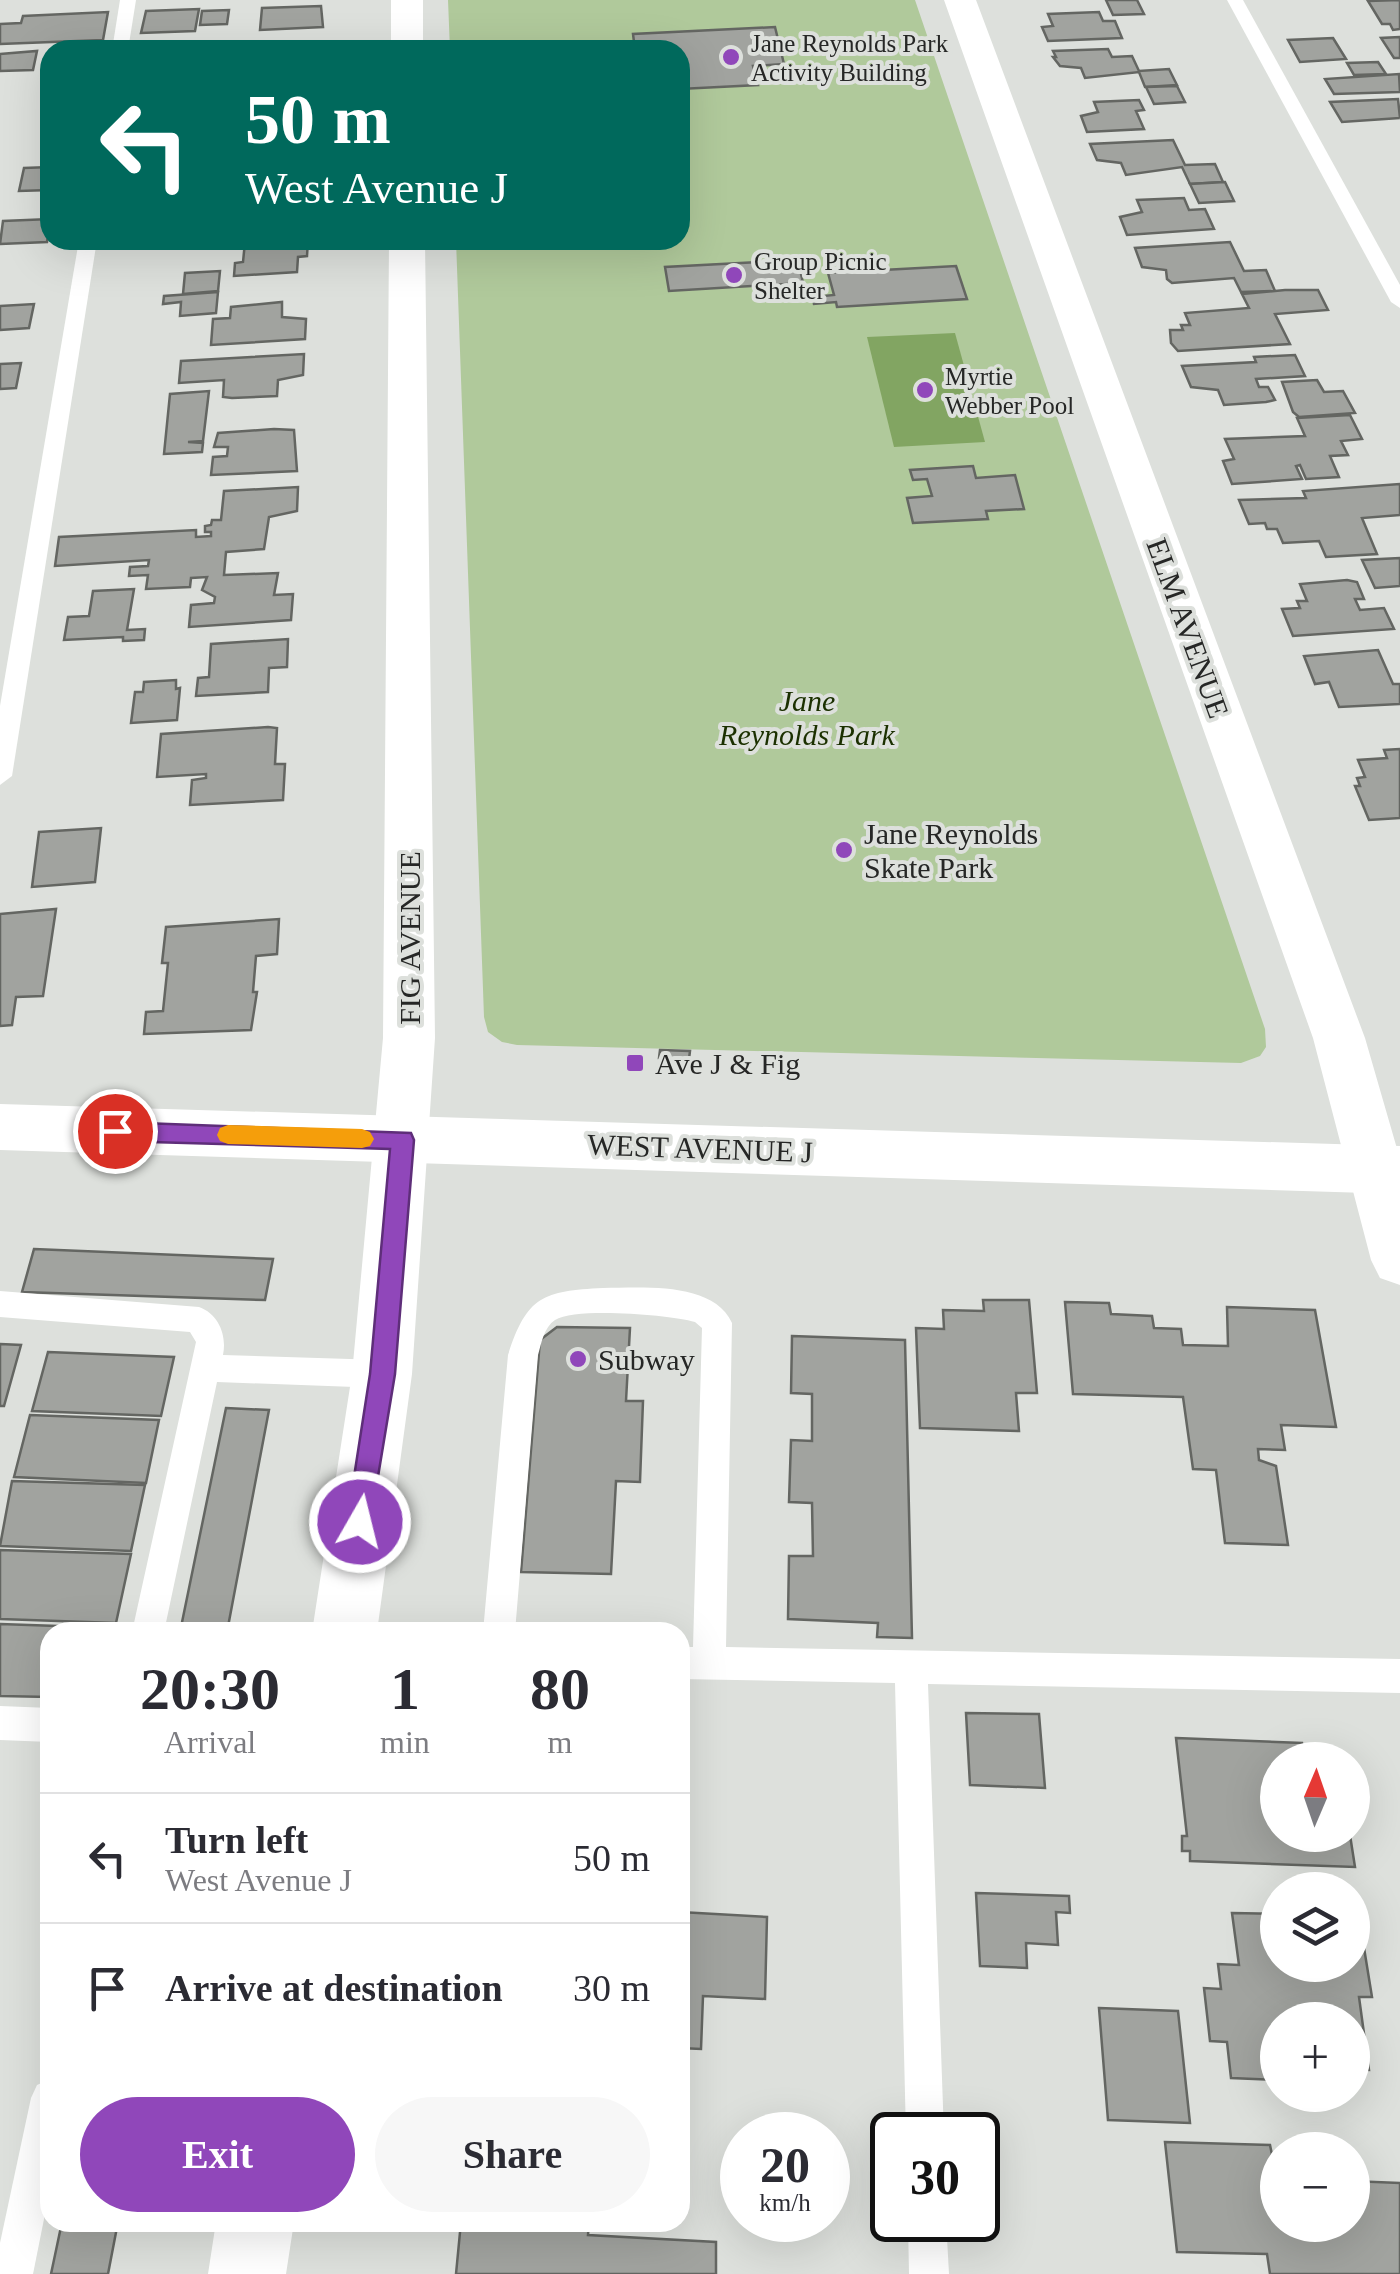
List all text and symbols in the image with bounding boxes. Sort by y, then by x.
place label: Jane Reynolds Park Activity Building [751,30,949,86]
marker: Jane Reynolds Park Activity Building [720,46,742,68]
icon: left [80,80,210,210]
text: 50 m [245,81,391,158]
text: West Avenue J [245,163,508,213]
place label: Group Picnic Shelter [754,248,887,304]
marker: Group Picnic Shelter [723,264,745,286]
place label: Myrtie Webber Pool [945,363,1074,419]
marker: Myrtie Webber Pool [914,379,936,401]
street label: ELM AVENUE [1140,534,1236,722]
park label: Jane Reynolds Park [718,684,896,751]
place label: Jane Reynolds Skate Park [864,817,1038,884]
marker: Jane Reynolds Skate Park [833,839,855,861]
street label: FIG AVENUE [393,851,426,1025]
place label: Ave J & Fig [655,1047,800,1080]
marker: Ave J & Fig [624,1052,646,1074]
pin [73,1089,158,1174]
icon: arrive [88,1104,143,1159]
street label: WEST AVENUE J [587,1128,814,1168]
place label: Subway [598,1343,695,1376]
marker: Subway [567,1348,589,1370]
position arrow [308,1470,412,1574]
text: 20:30 [140,1656,280,1722]
text: 1 [390,1656,420,1722]
text: 80 [530,1656,590,1722]
text: Arrival [164,1724,256,1760]
text: min [380,1724,430,1760]
text: m [547,1724,572,1760]
north arrow [1260,1742,1370,1852]
map controls [1260,1742,1370,2242]
text: Turn left [165,1819,308,1861]
icon: left [80,1831,135,1886]
text: 50 m [573,1837,650,1879]
text: West Avenue J [165,1862,352,1898]
button: layers [1260,1872,1370,1982]
icon: arrive [80,1961,135,2016]
text: Arrive at destination [165,1967,503,2009]
text: 30 m [573,1967,650,2009]
button: + [1260,2002,1370,2112]
button: Exit [80,2097,355,2212]
button: Share [375,2097,650,2212]
speed limit sign: 30 [870,2112,1000,2242]
button: − [1260,2132,1370,2242]
text: 20 [760,2137,810,2193]
text: km/h [759,2189,811,2216]

